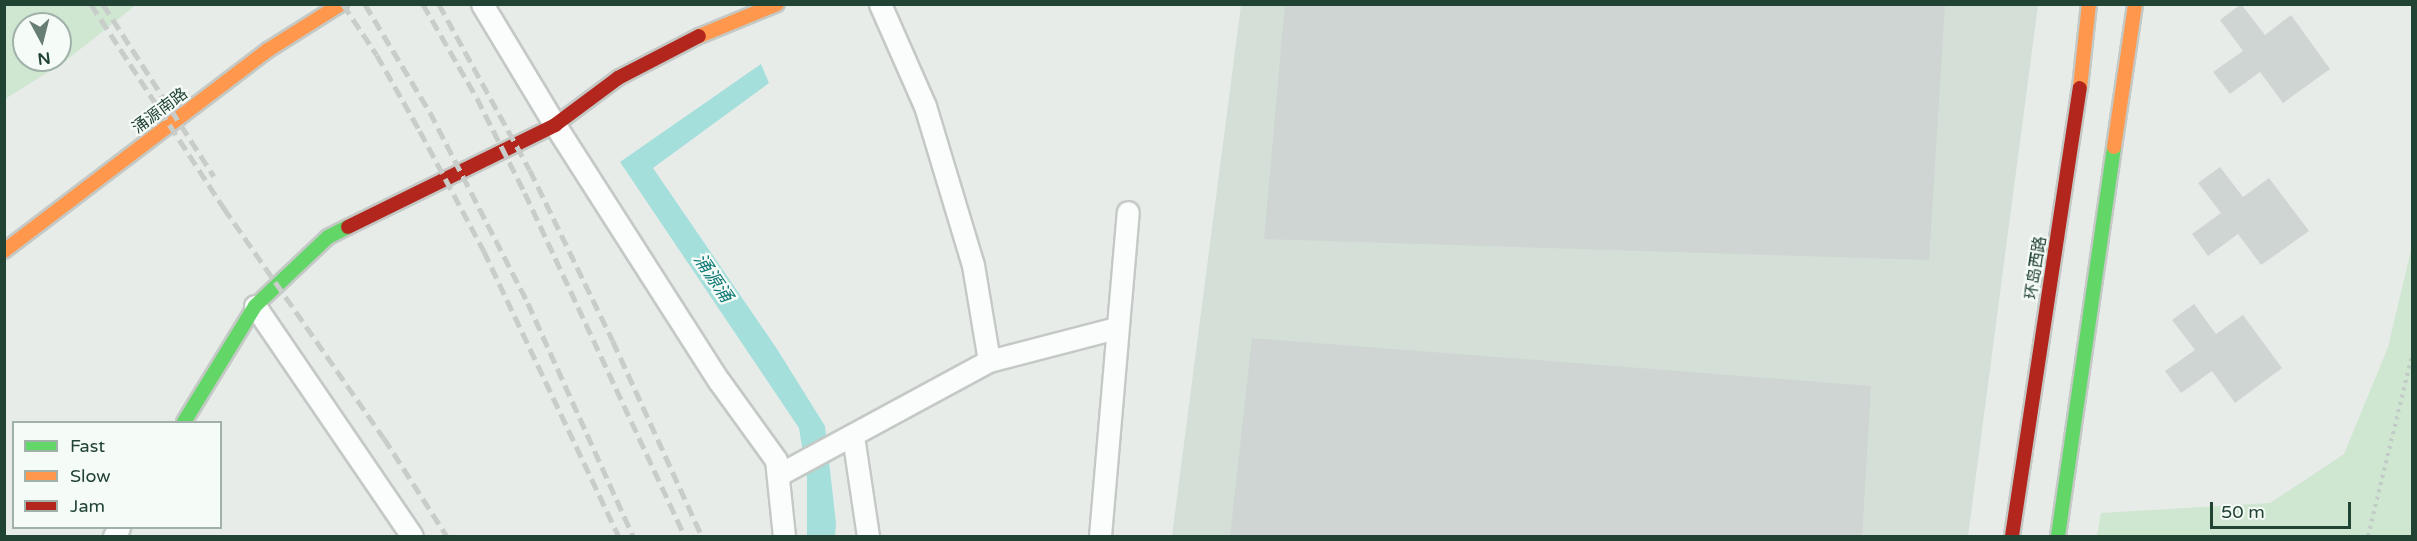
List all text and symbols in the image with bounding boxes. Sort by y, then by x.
north arrow [12,12,72,72]
text: N [36,47,52,69]
street label: 涌源南路 [129,84,191,138]
street label: 环岛西路 [2022,235,2050,301]
water label: 涌源涌 [689,250,737,306]
legend [12,421,222,529]
text: Fast [70,435,105,457]
text: Slow [70,465,111,487]
scale bar [2213,490,2354,528]
text: Jam [70,495,105,517]
text: 50 m [2221,501,2265,523]

